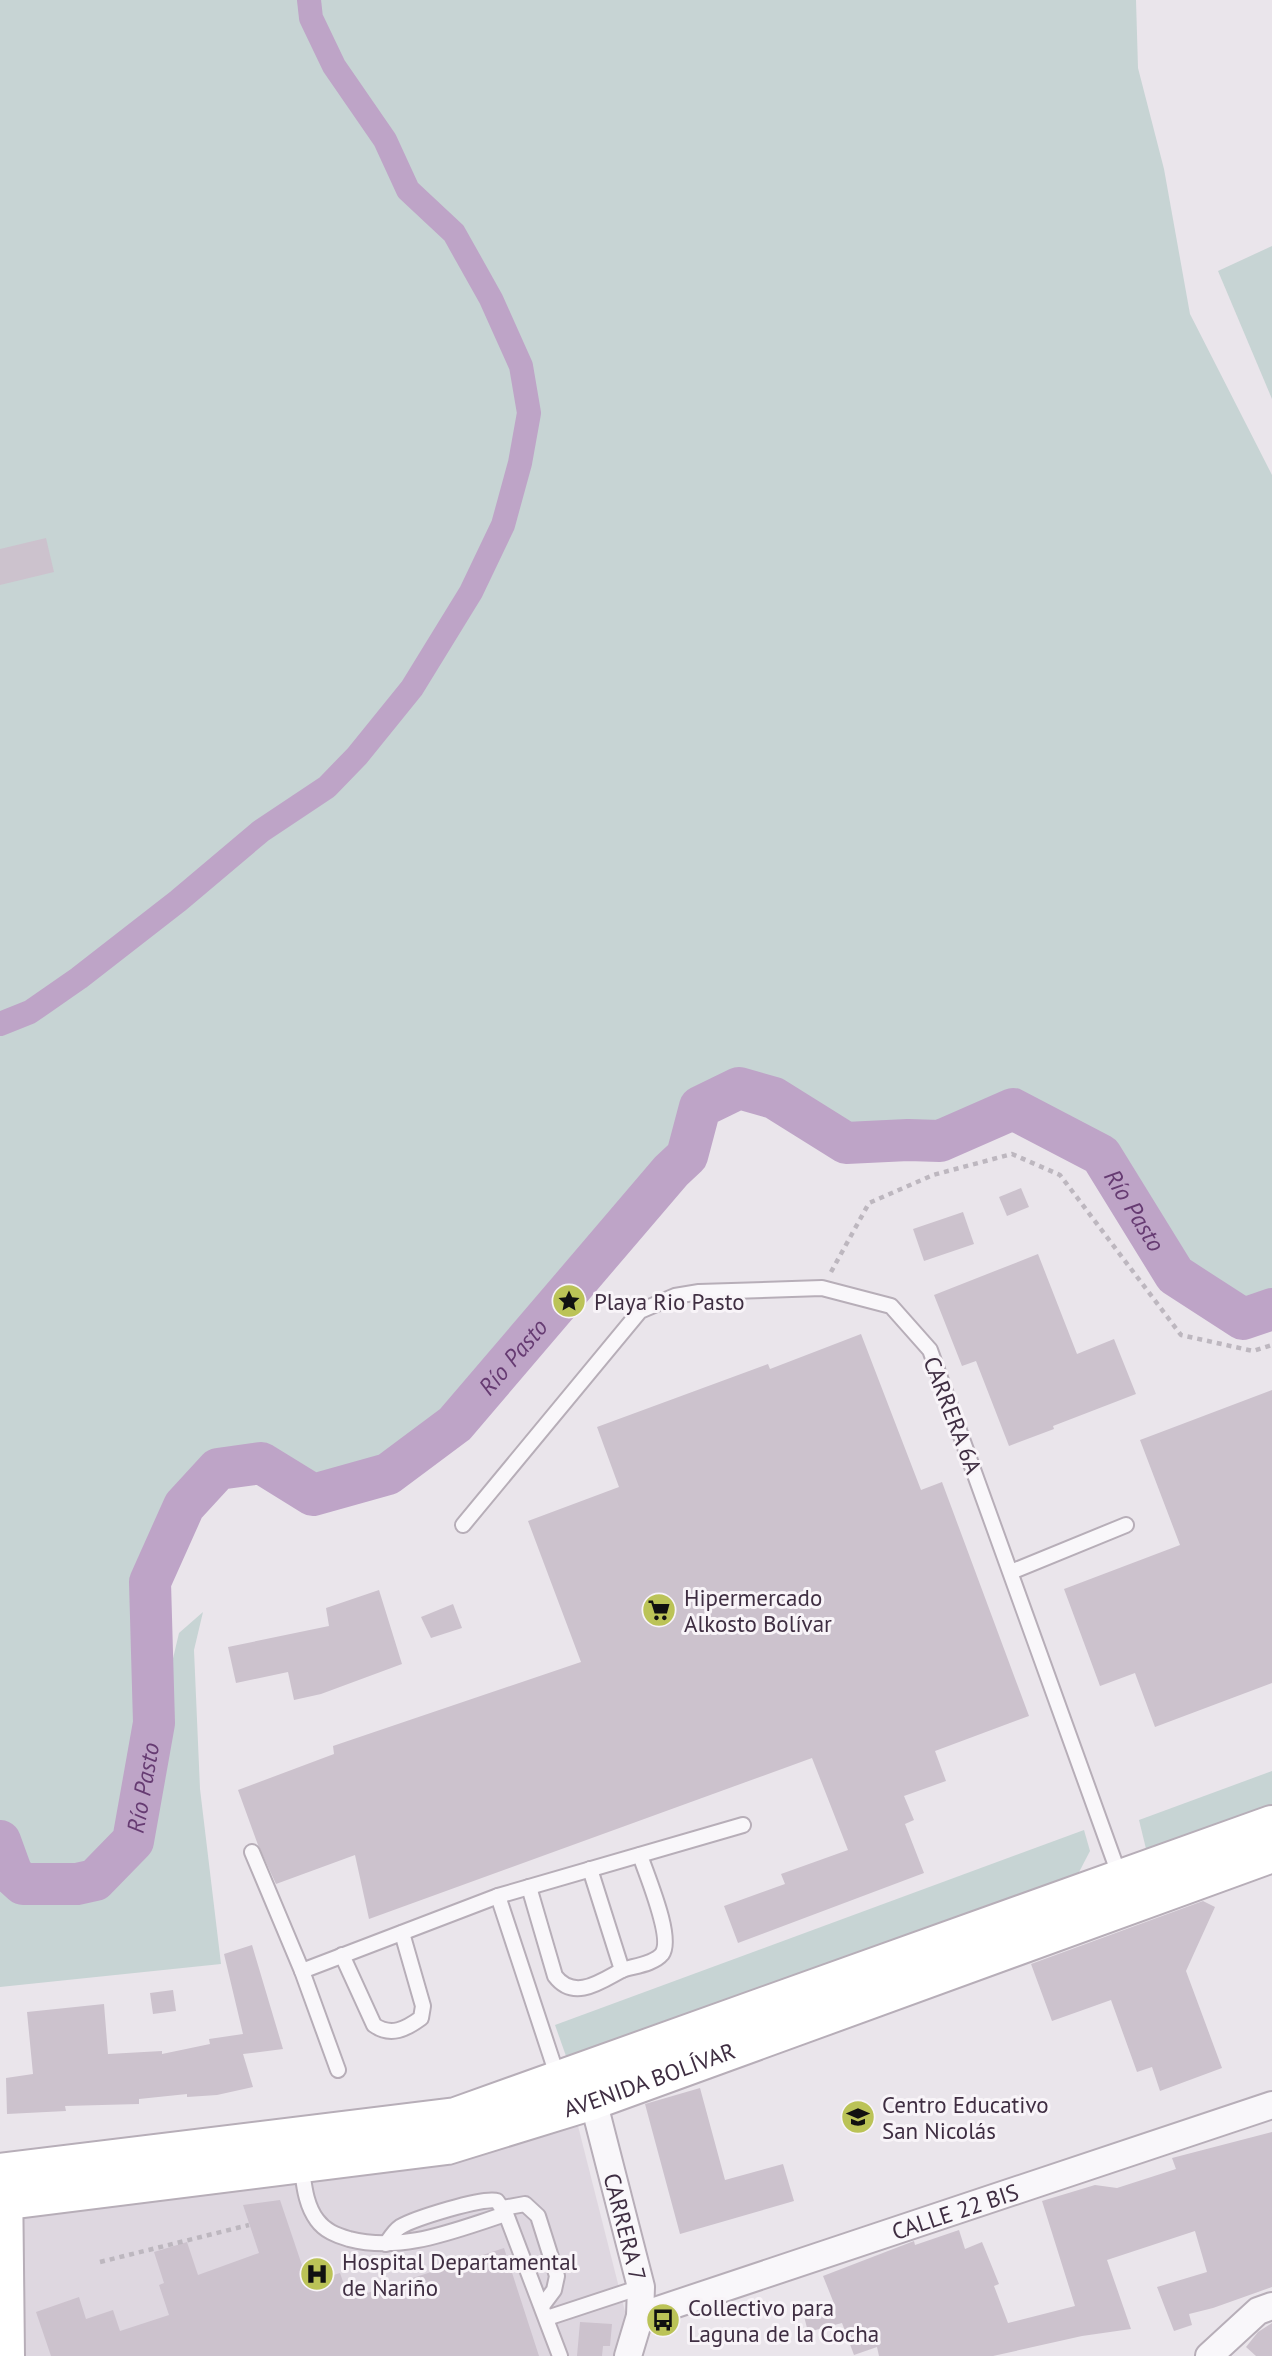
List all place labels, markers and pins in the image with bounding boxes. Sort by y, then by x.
place icon: Playa Rio Pasto [550,1282,588,1320]
place label: Playa Rio Pasto [594,1287,745,1316]
place label: Hipermercado Alkosto Bolívar [684,1583,832,1638]
supermarket icon: Hipermercado Alkosto Bolívar [640,1591,678,1629]
place label: Centro Educativo San Nicolás [882,2090,1049,2145]
school or university icon: Centro Educativo San Nicolás [839,2098,877,2136]
place label: Hospital Departamental de Nariño [342,2247,578,2302]
hospital icon: Hospital Departamental de Nariño [298,2255,336,2293]
place label: Collectivo para Laguna de la Cocha [688,2293,879,2348]
bus stop icon: Collectivo para Laguna de la Cocha [644,2301,682,2339]

